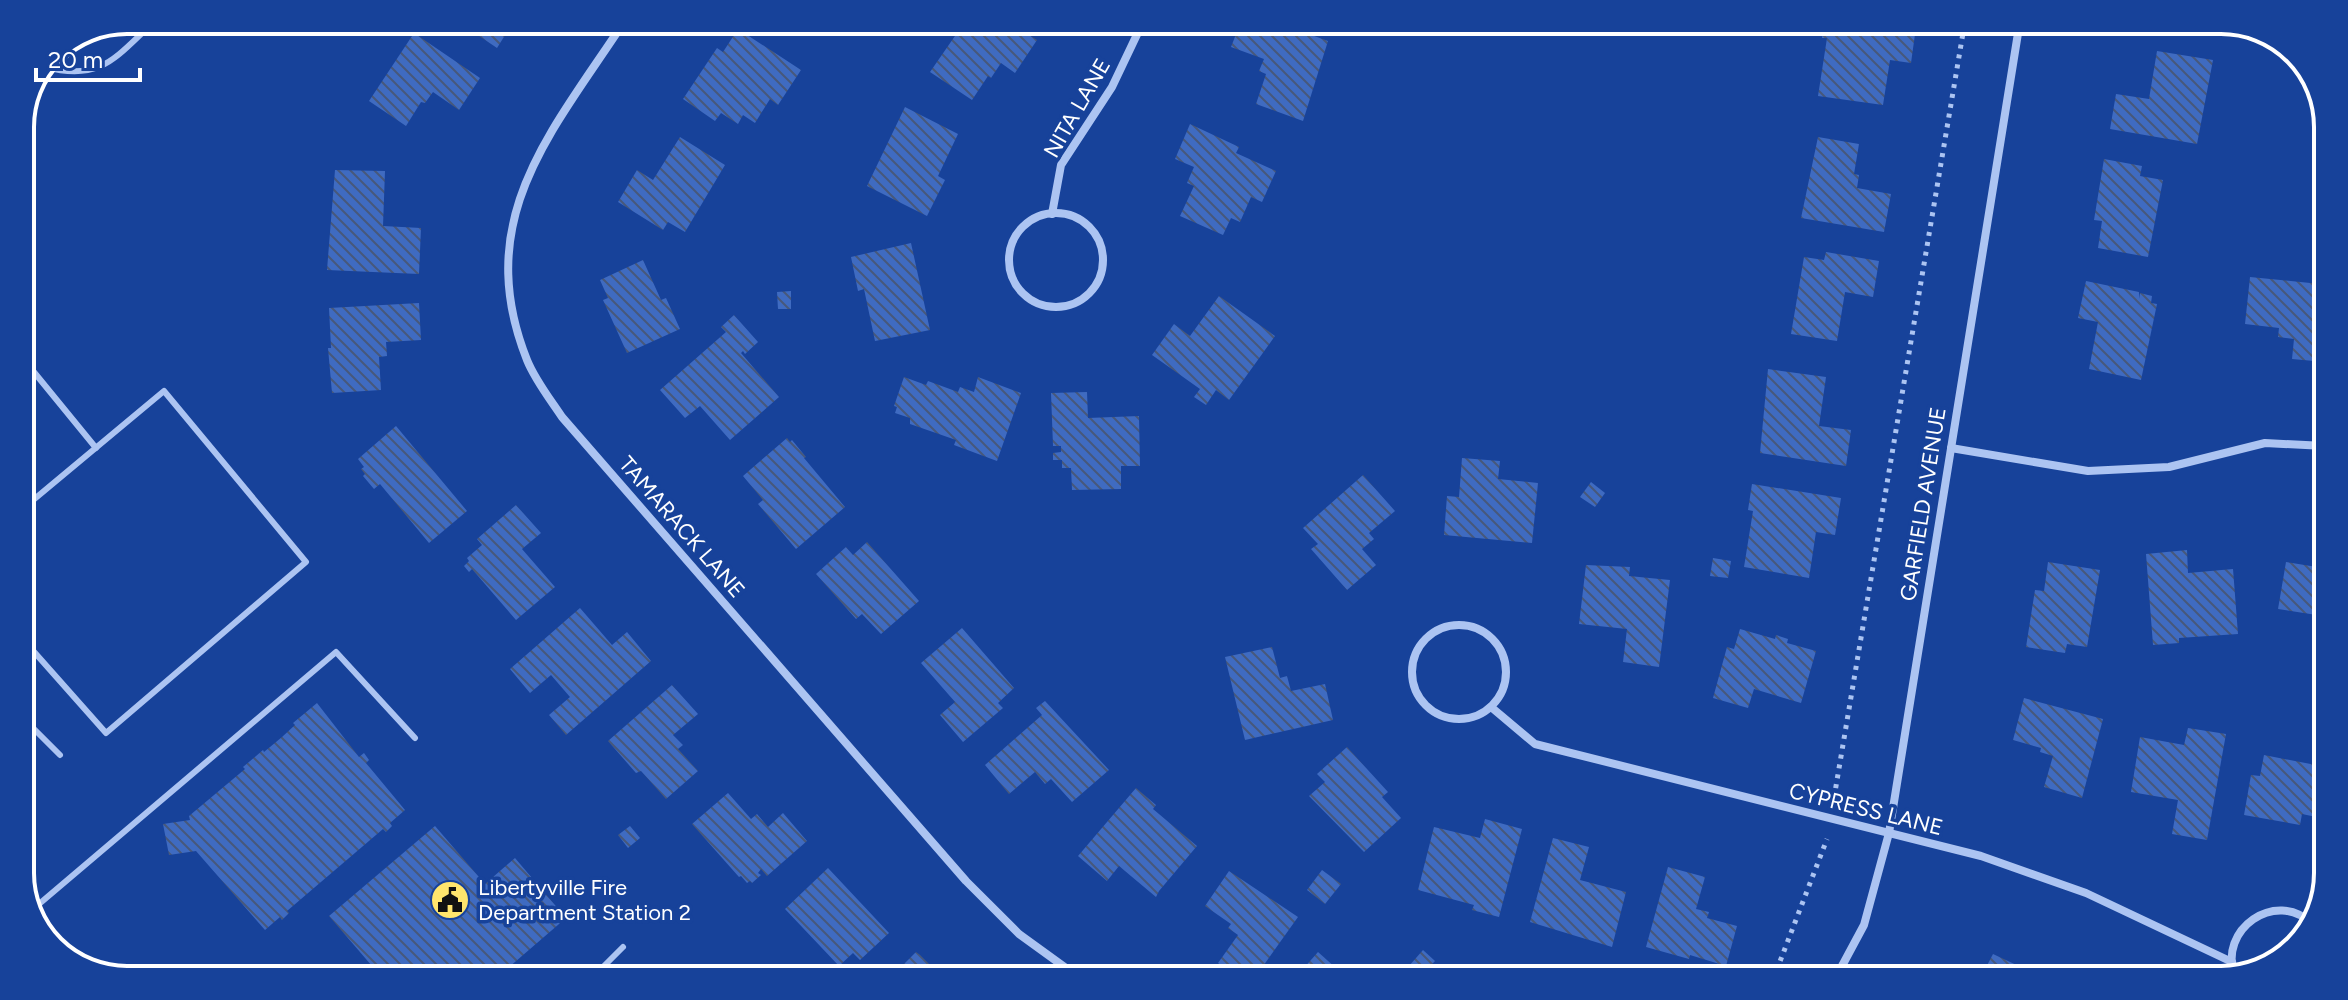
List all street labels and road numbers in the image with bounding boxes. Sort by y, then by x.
street label: NITA LANE [1038,53,1116,163]
street label: GARFIELD AVENUE [1894,405,1952,603]
street label: TAMARACK LANE [613,451,751,603]
street label: CYPRESS LANE [1786,777,1946,841]

